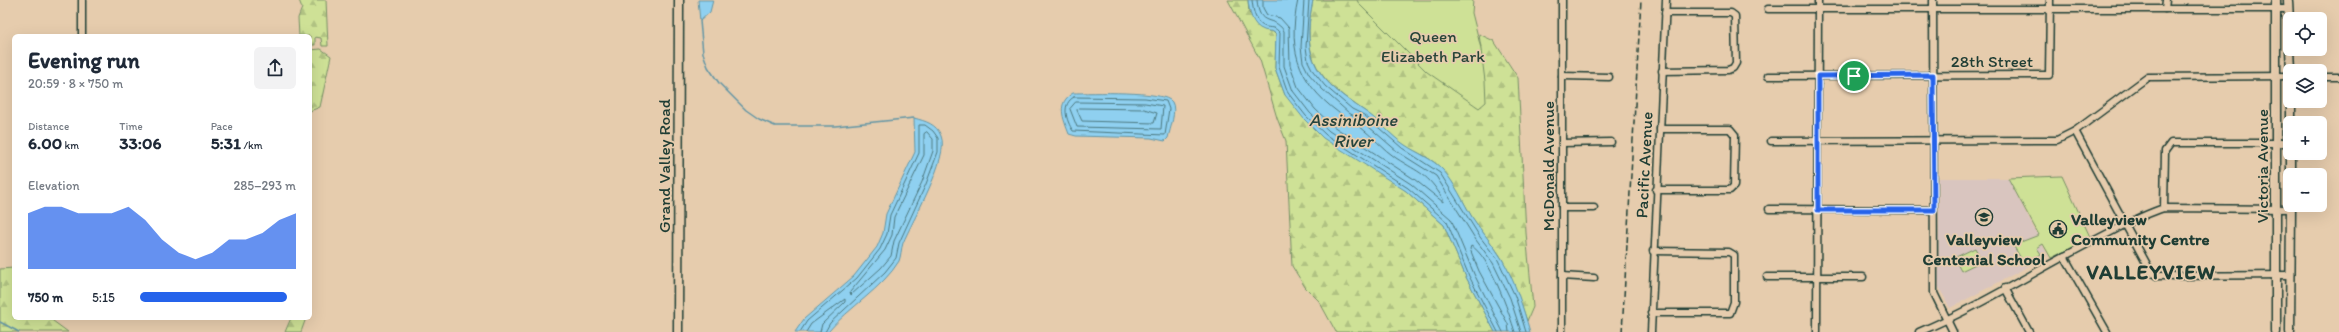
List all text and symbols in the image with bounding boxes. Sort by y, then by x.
map controls [2283,12,2327,212]
button: locate [2283,12,2327,56]
park label: Queen Elizabeth Park [1381,26,1485,66]
text: Evening run [28,47,140,74]
button: share [254,47,296,89]
street label: 28th Street [1951,51,2034,71]
pin [1837,59,1871,93]
button: layers [2283,64,2327,108]
icon: arrive [1843,65,1865,87]
text: 20:59 · 8 × 750 m [28,76,123,91]
street label: Grand Valley Road [654,98,674,233]
street label: McDonald Avenue [1538,101,1558,231]
water label: Assiniboine River [1309,109,1399,152]
street label: Victoria Avenue [2252,109,2272,223]
street label: Pacific Avenue [1631,111,1657,219]
button: + [2283,116,2327,160]
text: Distance [28,120,69,133]
text: Time [119,120,143,133]
text: Pace [211,120,233,133]
text: 6.00 [28,133,62,153]
text: 33:06 [119,133,162,153]
text: 5:31 [211,133,241,153]
text: km [62,139,79,152]
text: /km [241,139,263,152]
button: − [2283,168,2327,212]
text: Elevation [28,178,80,193]
text: 285–293 m [233,178,296,193]
school or university icon: Valleyview Centenial School [1974,207,1994,227]
place label: Valleyview Community Centre [2071,209,2210,250]
public building icon: Valleyview Community Centre [2048,219,2068,239]
place label: Valleyview Centenial School [1923,229,2046,269]
district label: VALLEYVIEW [2086,259,2216,284]
text: 750 m [28,290,63,305]
text: 5:15 [92,290,115,305]

